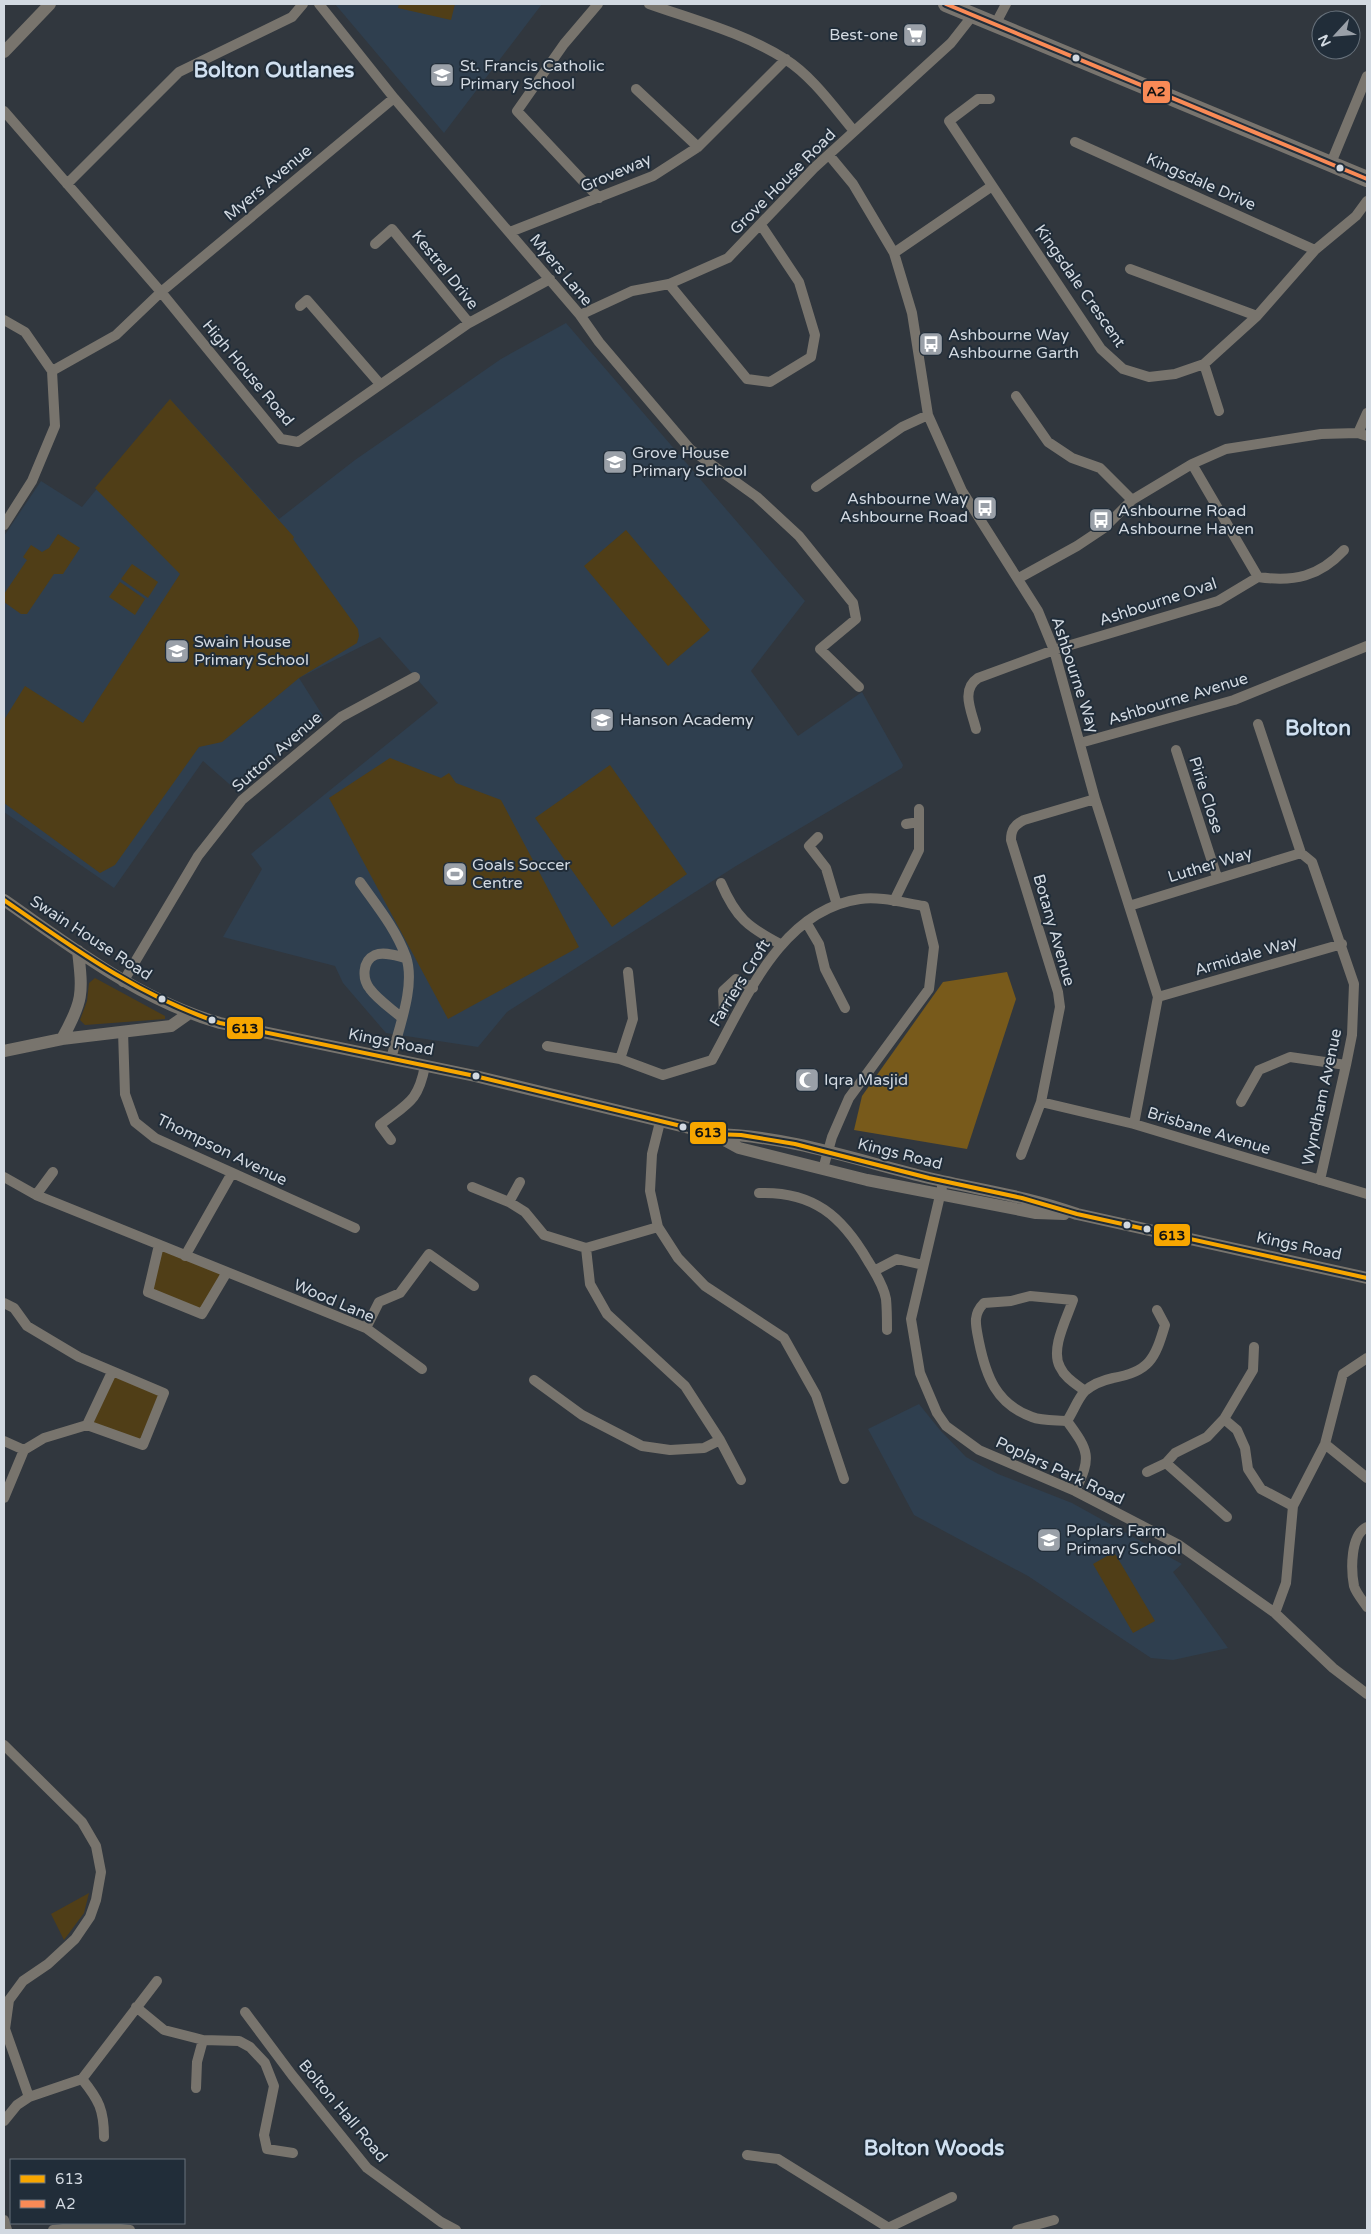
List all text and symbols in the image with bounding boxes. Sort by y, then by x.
north arrow [1311,10,1361,60]
supermarket icon: Best-one [902,22,928,48]
place label: Best-one [829,25,898,45]
text: N [1315,32,1335,49]
unlabelled marker [1071,53,1081,63]
place label: St. Francis Catholic Primary School [460,56,604,94]
district label: Bolton Outlanes [194,58,354,83]
school or university icon: St. Francis Catholic Primary School [429,62,455,88]
line badge: A2 [1142,80,1171,104]
text: A2 [1146,83,1166,100]
street label: Grove House Road [726,125,840,239]
street label: Myers Avenue [220,141,316,225]
street label: Groveway [578,149,655,197]
street label: Kingsdale Drive [1143,149,1259,215]
unlabelled marker [1335,163,1345,173]
street label: Kingsdale Crescent [1030,221,1130,351]
street label: Kestrel Drive [407,226,483,314]
street label: Myers Lane [525,230,597,310]
street label: High House Road [198,316,298,430]
place label: Ashbourne Way Ashbourne Garth [948,325,1079,363]
bus stop icon: Ashbourne Way Ashbourne Garth [918,331,944,357]
place label: Grove House Primary School [632,443,747,481]
school or university icon: Grove House Primary School [602,449,628,475]
place label: Ashbourne Way Ashbourne Road [840,489,968,527]
bus stop icon: Ashbourne Way Ashbourne Road [972,495,998,521]
place label: Ashbourne Road Ashbourne Haven [1118,501,1254,539]
bus stop icon: Ashbourne Road Ashbourne Haven [1088,507,1114,533]
street label: Ashbourne Oval [1097,574,1219,630]
street label: Ashbourne Way [1047,614,1103,736]
place label: Swain House Primary School [194,632,309,670]
school or university icon: Swain House Primary School [164,638,190,664]
street label: Ashbourne Avenue [1106,668,1250,730]
school or university icon: Hanson Academy [589,707,615,733]
street label: Sutton Avenue [228,708,326,796]
place label: Hanson Academy [620,710,754,730]
district label: Bolton [1285,716,1351,741]
street label: Pirie Close [1184,754,1228,836]
street label: Luther Way [1165,843,1255,887]
place label: Goals Soccer Centre [472,855,571,893]
sports icon: Goals Soccer Centre [442,861,468,887]
street label: Botany Avenue [1028,872,1080,988]
street label: Swain House Road [26,891,156,985]
street label: Armidale Way [1192,932,1300,980]
street label: Farriers Croft [705,936,775,1030]
unlabelled marker [157,994,167,1004]
unlabelled marker [207,1015,217,1025]
line badge: 613 [226,1016,264,1040]
text: 613 [232,1020,258,1037]
street label: Kings Road [347,1024,435,1060]
street label: Wyndham Avenue [1298,1027,1346,1167]
mosque icon: Iqra Masjid [794,1067,820,1093]
place label: Iqra Masjid [824,1070,908,1090]
unlabelled marker [471,1071,481,1081]
street label: Brisbane Avenue [1145,1103,1273,1159]
street label: Thompson Avenue [154,1110,290,1190]
line badge: 613 [689,1121,727,1145]
unlabelled marker [678,1122,688,1132]
text: 613 [695,1124,721,1141]
street label: Kings Road [856,1134,944,1174]
unlabelled marker [1122,1220,1132,1230]
line badge: 613 [1153,1223,1191,1247]
unlabelled marker [1142,1224,1152,1234]
text: 613 [1159,1227,1185,1244]
street label: Kings Road [1255,1227,1343,1265]
street label: Wood Lane [290,1275,378,1327]
street label: Poplars Park Road [992,1432,1128,1510]
place label: Poplars Farm Primary School [1066,1521,1181,1559]
school or university icon: Poplars Farm Primary School [1036,1527,1062,1553]
street label: Bolton Hall Road [294,2056,392,2166]
district label: Bolton Woods [864,2136,1004,2161]
legend [10,2159,185,2224]
text: 613 [55,2170,83,2188]
text: A2 [55,2195,76,2213]

